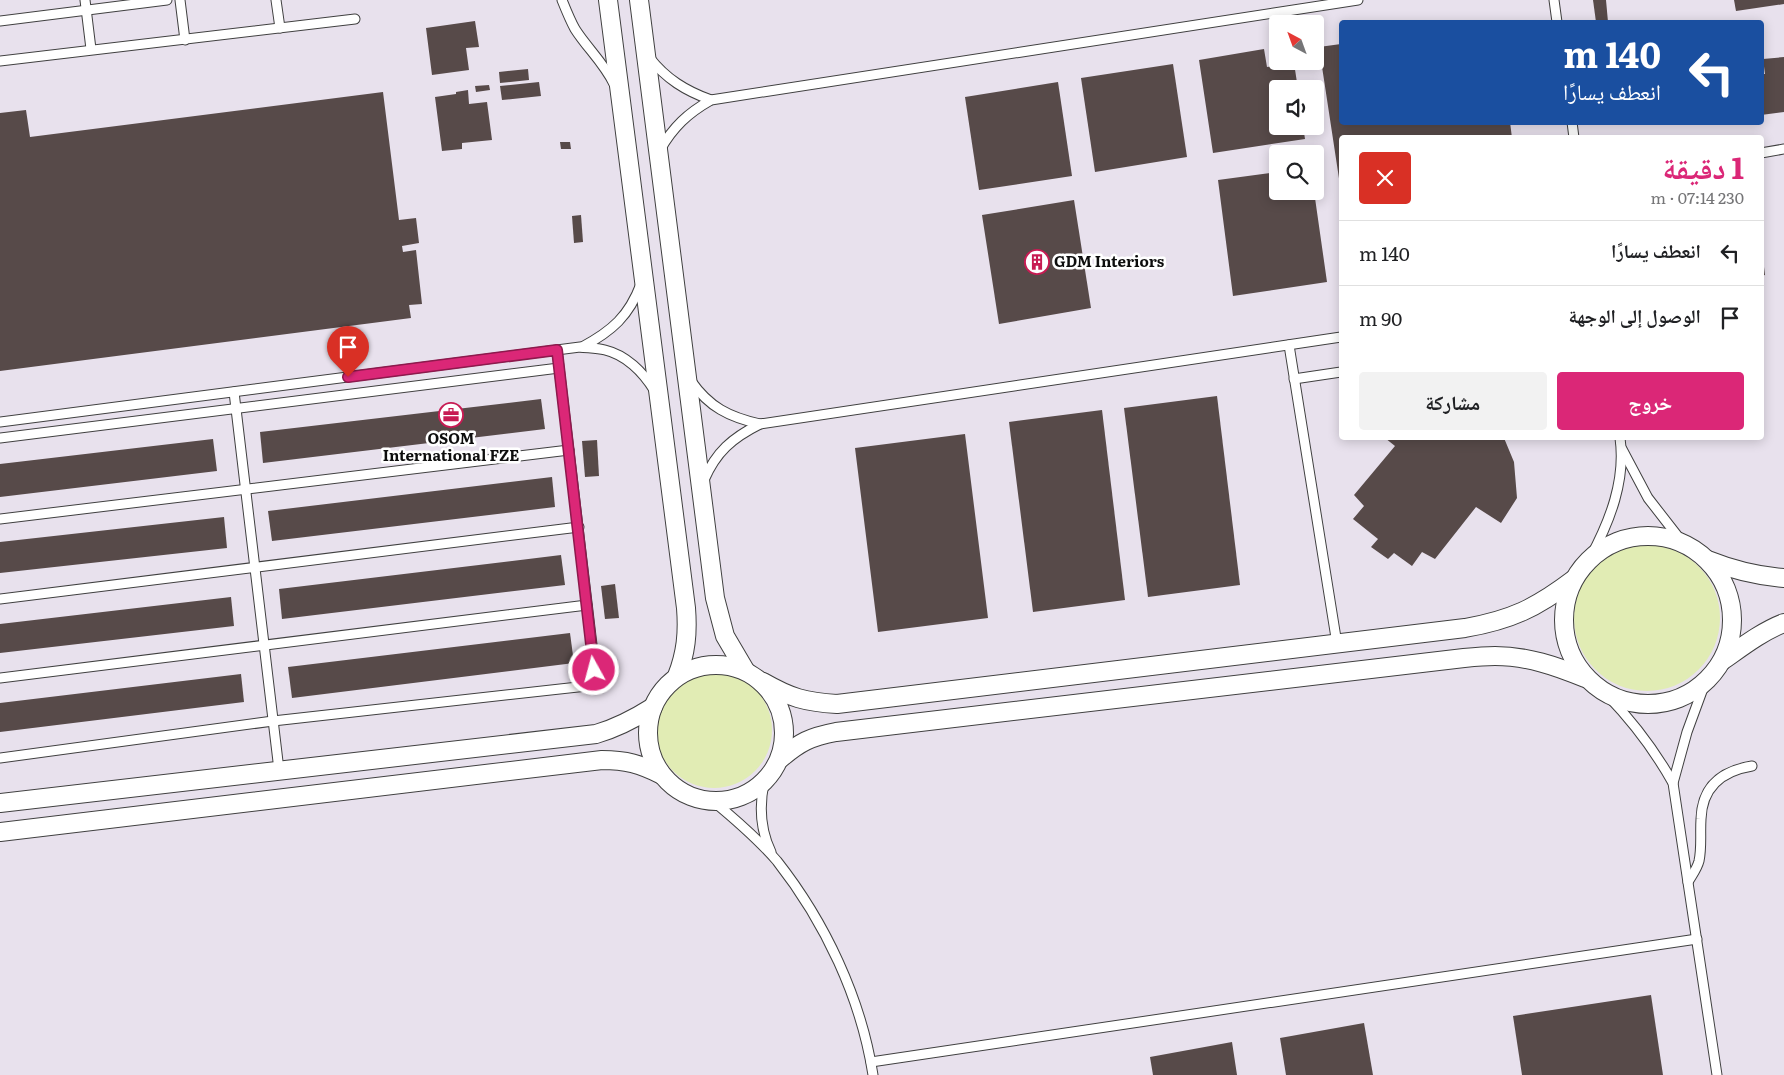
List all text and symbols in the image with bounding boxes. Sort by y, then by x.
north arrow [1269,15,1324,70]
map controls [1269,15,1324,200]
text: 140 m [1563,27,1661,79]
icon: left [1679,40,1744,105]
text: انعطف يسارًا [1563,74,1661,107]
button: sound [1269,80,1324,135]
text: 1 دقيقة [1663,144,1744,188]
button: search [1269,145,1324,200]
button: close [1359,152,1411,204]
text: 230 m · 07:14 [1650,185,1744,209]
text: انعطف يسارًا [1611,236,1701,264]
text: 140 m [1359,239,1410,267]
icon: left [1716,239,1744,267]
building icon: GDM Interiors [1024,249,1050,275]
place label: GDM Interiors [1054,249,1165,272]
text: الوصول إلى الوجهة [1568,301,1701,329]
text: 90 m [1359,304,1402,332]
icon: arrive [1716,304,1744,332]
pin [327,326,369,377]
icon: arrive [334,333,362,361]
button: مشاركة [1359,372,1547,430]
button: خروج [1557,372,1744,430]
office icon: OSOM International FZE [438,402,464,428]
place label: OSOM International FZE [383,426,519,466]
position arrow [567,643,619,695]

